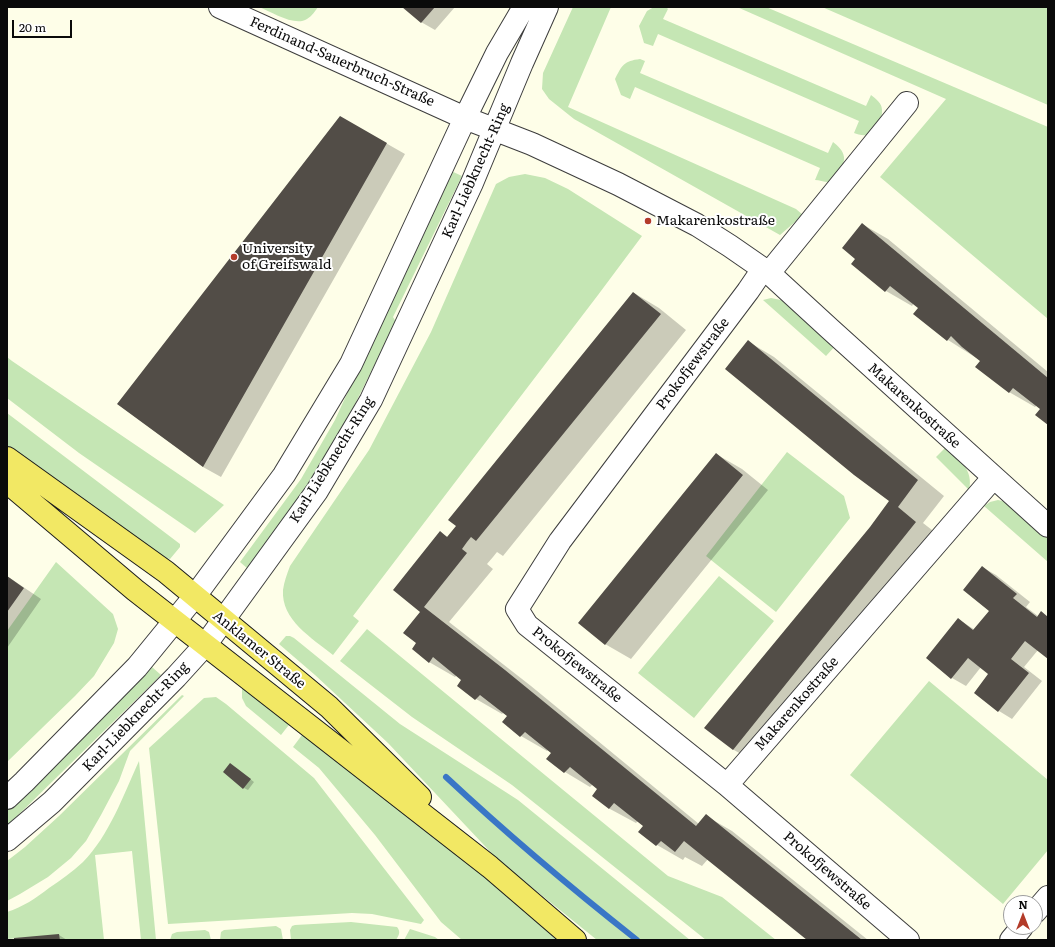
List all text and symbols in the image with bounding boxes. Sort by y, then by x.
scale bar [14,12,74,38]
street label: Ferdinand-Sauerbruch-Straße [247,14,437,110]
text: 20 m [19,18,46,36]
street label: Karl-Liebknecht-Ring [439,101,513,241]
place label: Makarenkostraße [656,213,775,229]
marker: Makarenkostraße [643,216,653,226]
place label: University of Greifswald [242,241,332,274]
marker: University of Greifswald [229,252,239,262]
street label: Prokofjewstraße [653,315,733,413]
street label: Makarenkostraße [864,360,964,452]
street label: Karl-Liebknecht-Ring [286,394,378,526]
street label: Anklamer Straße [209,607,309,693]
street label: Prokofjewstraße [529,624,625,706]
street label: Makarenkostraße [752,654,842,754]
street label: Karl-Liebknecht-Ring [79,659,193,775]
street label: Prokofjewstraße [780,828,874,914]
north arrow [1003,895,1043,935]
text: N [1018,896,1028,912]

